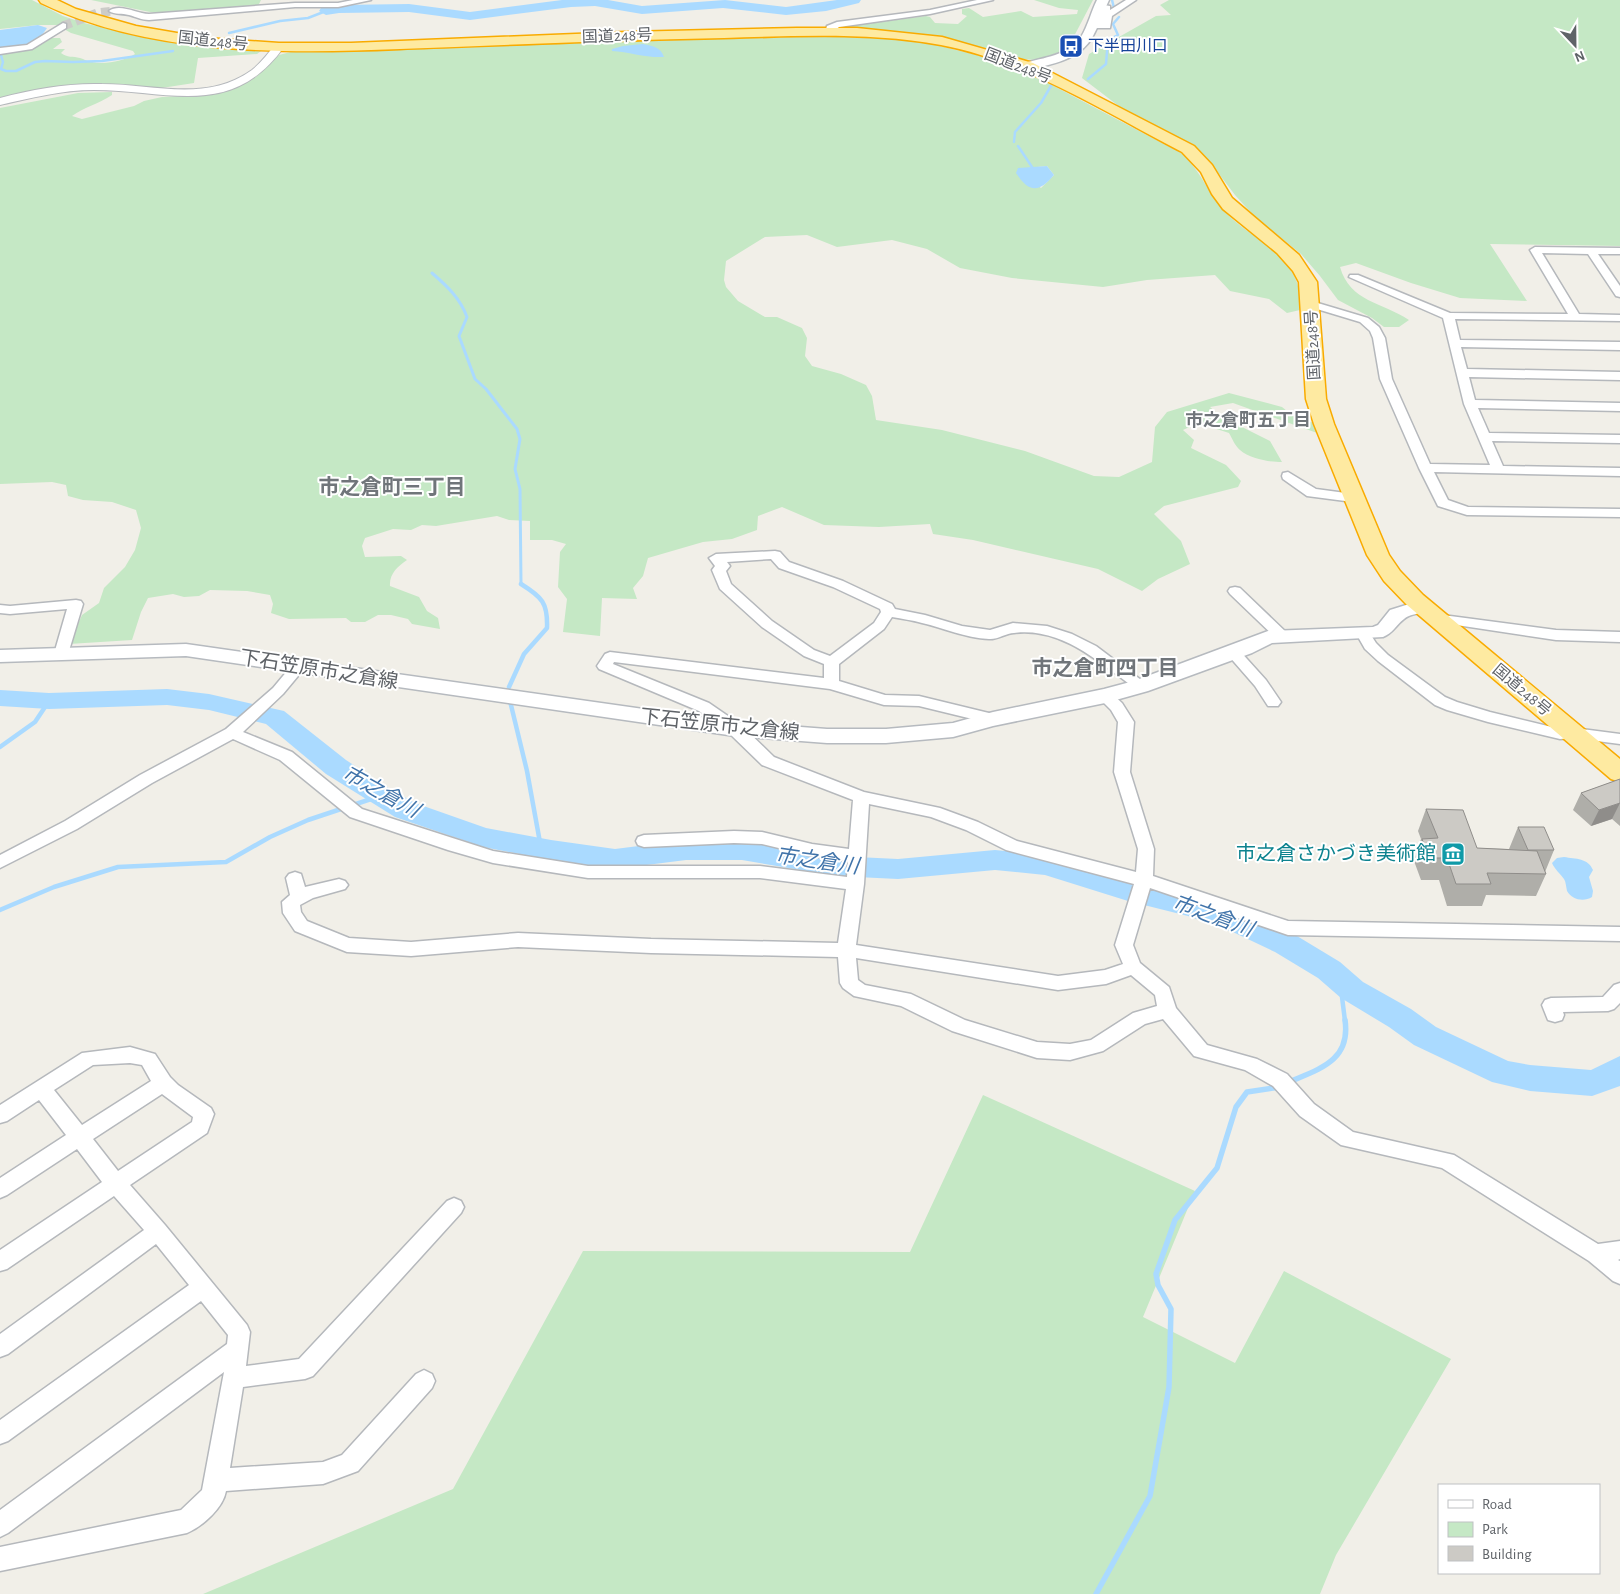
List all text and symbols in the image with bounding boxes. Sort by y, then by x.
north arrow [1550,20,1600,70]
street label: 国道248号 [581,26,653,45]
street label: 国道248号 [177,28,249,53]
bus stop icon: 下半田川口 [1058,33,1084,59]
place label: 下半田川口 [1088,37,1168,54]
street label: 国道248号 [982,45,1054,86]
text: N [1572,48,1587,64]
street label: 国道248号 [1302,309,1323,381]
district label: 市之倉町五丁目 [1185,411,1311,430]
district label: 市之倉町三丁目 [319,476,466,498]
street label: 下石笠原市之倉線 [238,646,400,692]
district label: 市之倉町四丁目 [1032,657,1179,679]
street label: 国道248号 [1490,660,1555,719]
street label: 下石笠原市之倉線 [639,705,801,743]
water label: 市之倉川 [339,762,425,823]
museum icon: 市之倉さかづき美術館 [1440,841,1466,867]
place label: 市之倉さかづき美術館 [1236,842,1436,864]
water label: 市之倉川 [774,844,862,878]
water label: 市之倉川 [1170,891,1258,941]
legend [1438,1484,1600,1574]
text: Road [1482,1497,1512,1512]
text: Park [1482,1522,1508,1537]
text: Building [1482,1547,1532,1562]

